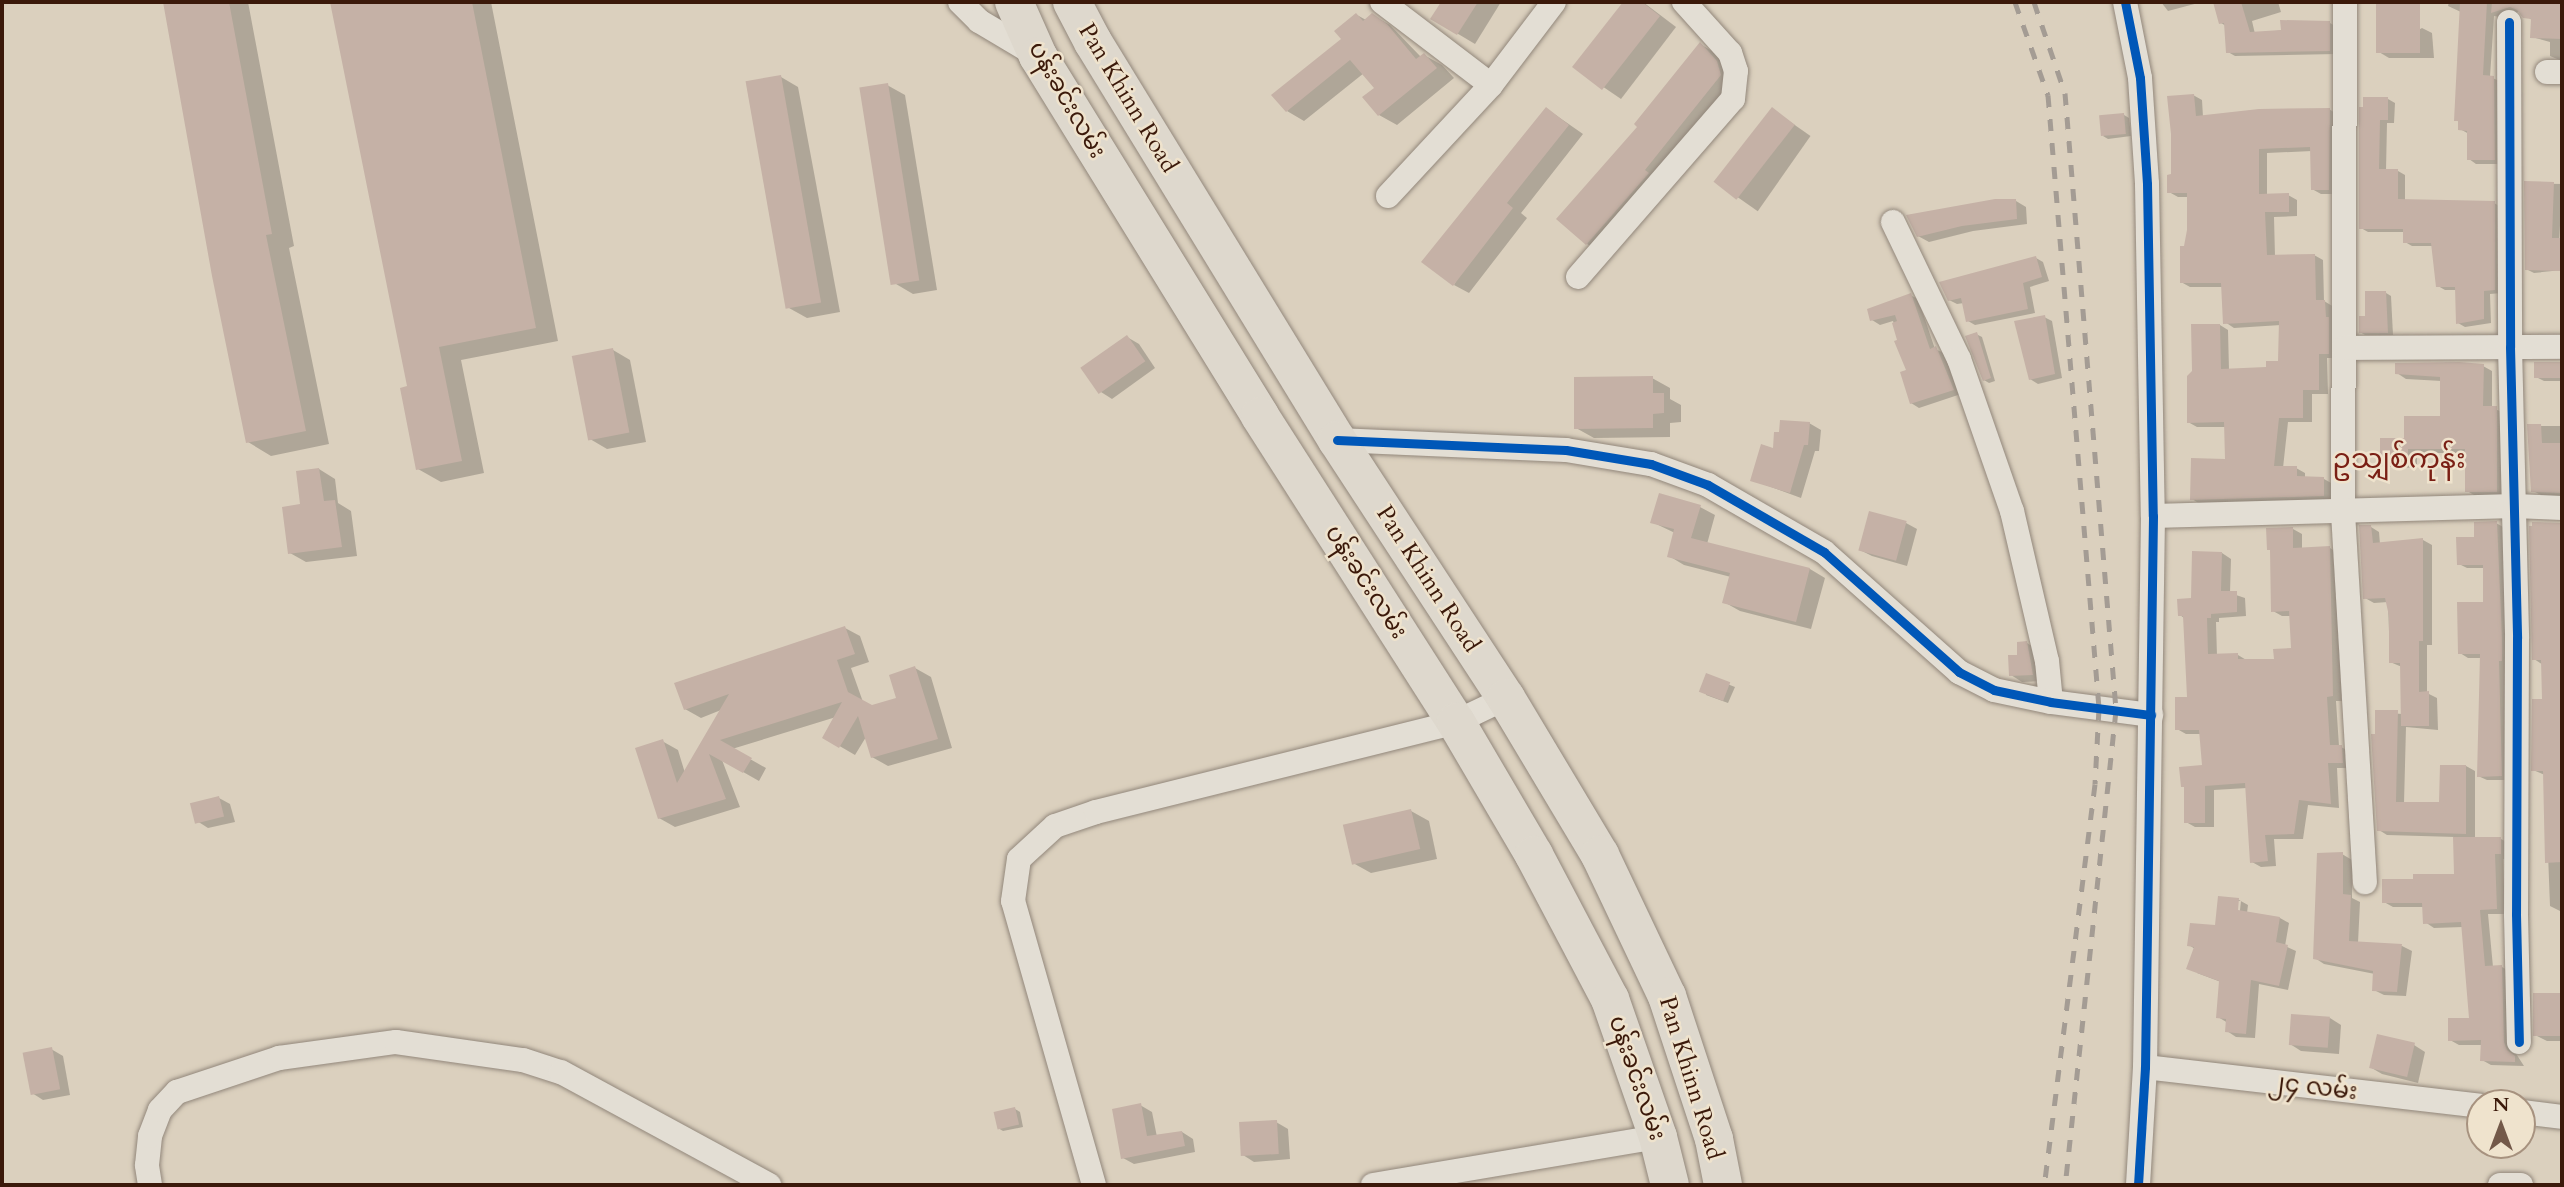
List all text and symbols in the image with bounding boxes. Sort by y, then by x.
street label: Pan Khinn Road [1072,18,1184,178]
street label: ပန်းခင်းလမ်း [1022,37,1112,163]
district label: ဥသျှစ်ကုန်း [2332,442,2466,476]
street label: Pan Khinn Road [1370,500,1486,658]
street label: ပန်းခင်းလမ်း [1319,520,1413,644]
street label: Pan Khinn Road [1653,993,1729,1163]
street label: ပန်းခင်းလမ်း [1602,1012,1672,1144]
street label: ၂၄ လမ်း [2267,1067,2359,1107]
north arrow [2466,1089,2536,1159]
text: N [2493,1092,2509,1118]

